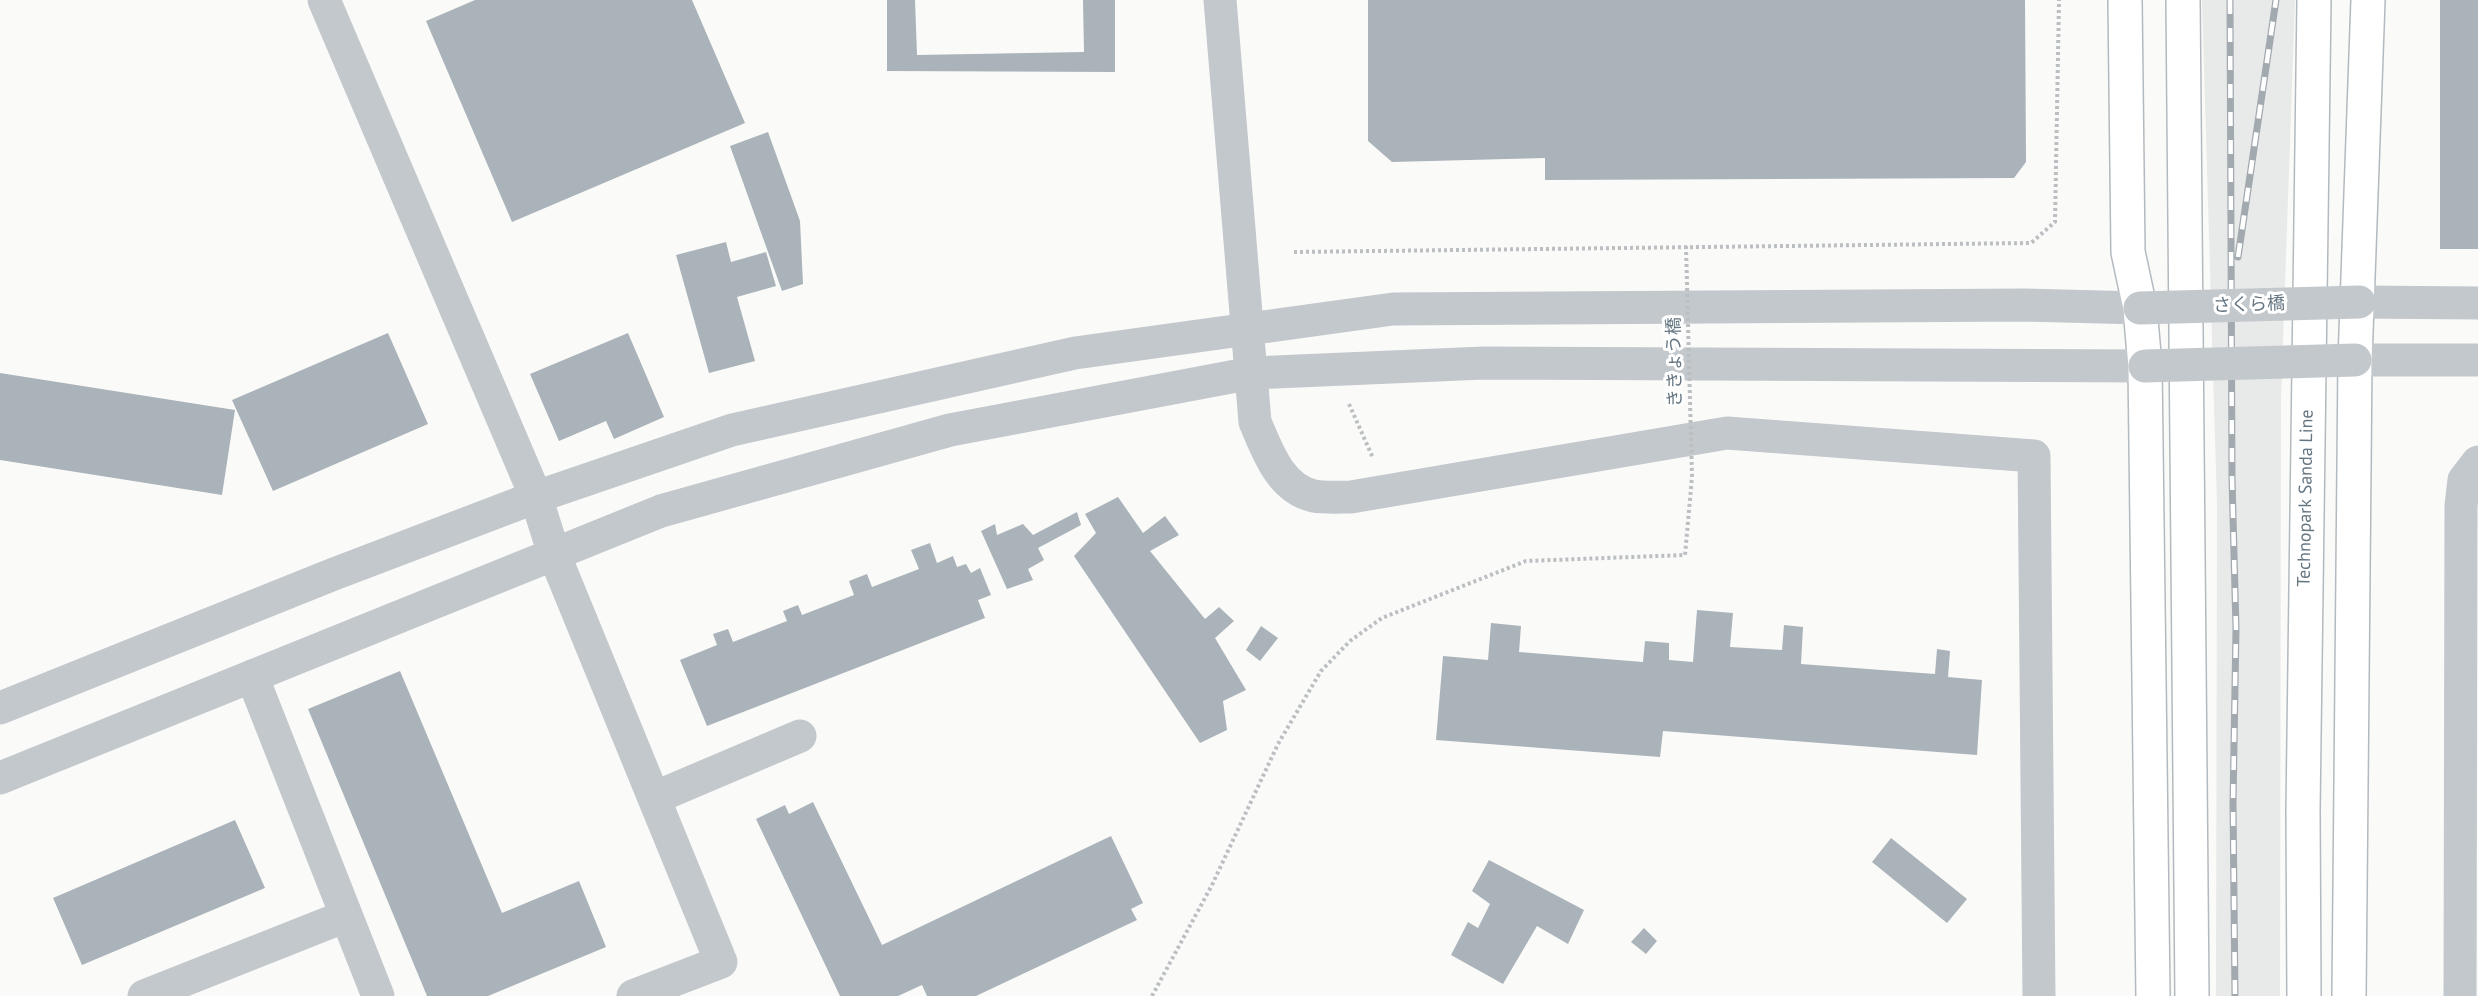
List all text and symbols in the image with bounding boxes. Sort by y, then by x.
street label: さくら橋 [2213,293,2285,317]
street label: ききょう橋 [1663,317,1687,407]
street label: Technopark Sanda Line [2294,409,2318,587]

